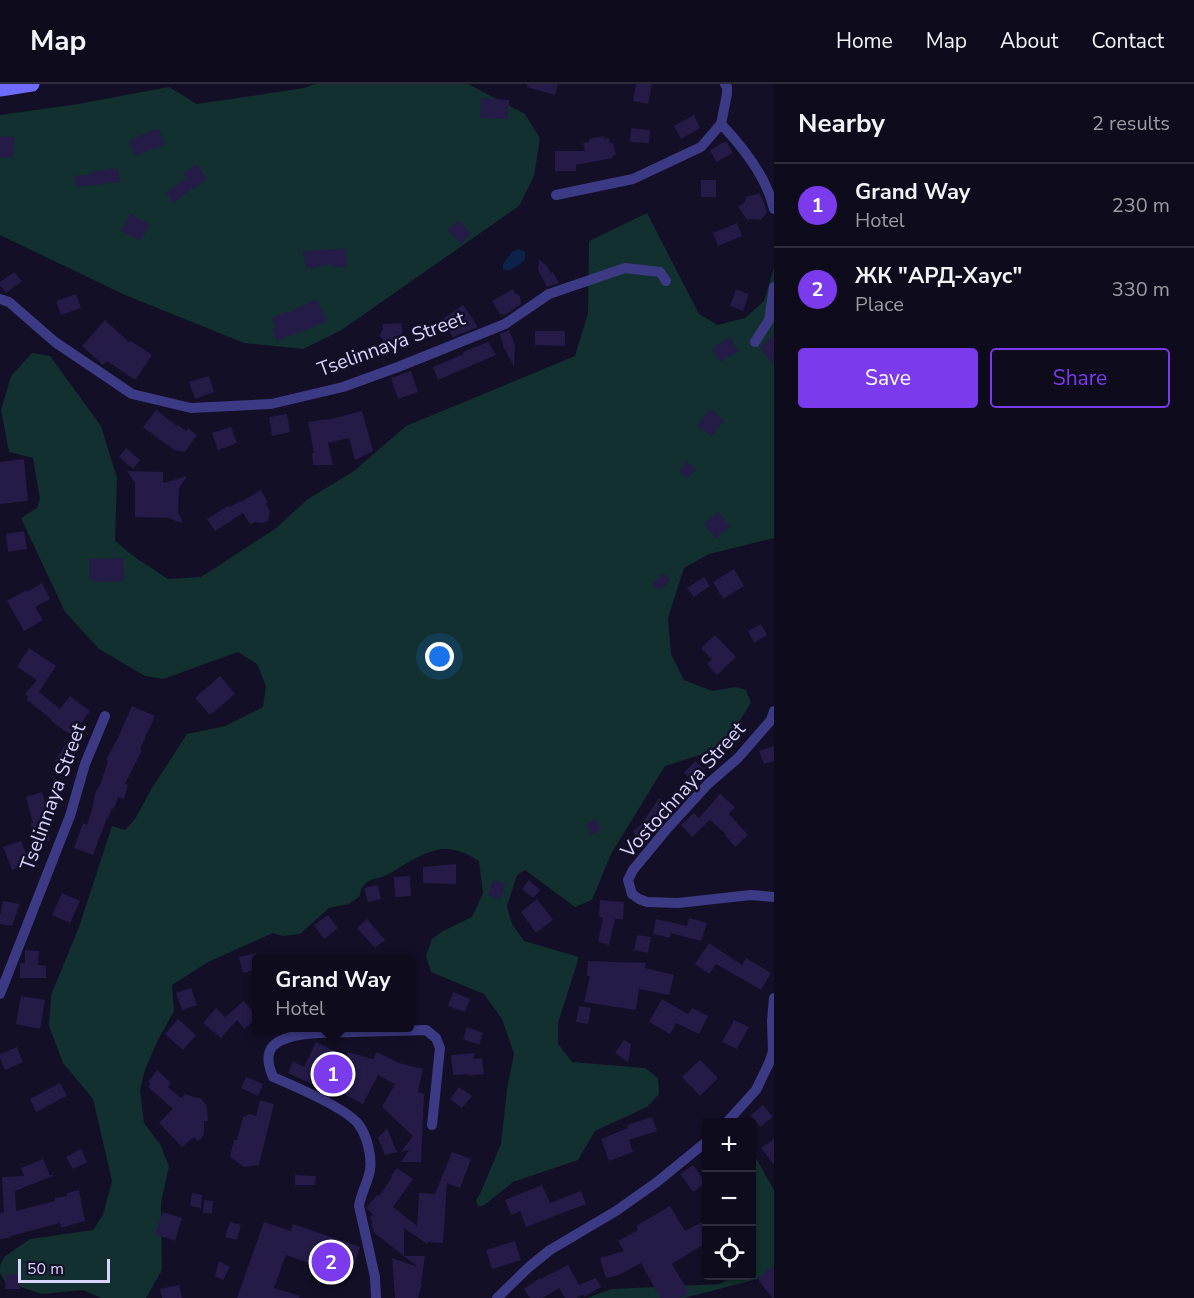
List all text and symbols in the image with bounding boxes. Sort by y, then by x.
text: Map [30,22,86,60]
text: Home [836,27,893,55]
text: Map [926,27,967,55]
text: About [1000,27,1058,55]
text: Contact [1091,27,1164,55]
text: Nearby [798,106,885,141]
text: 2 results [1092,110,1170,137]
text: Grand Way [855,177,970,207]
text: 1 [812,192,824,219]
text: 230 m [1112,192,1170,219]
text: Hotel [855,207,905,234]
text: ЖК "АРД-Хаус" [855,261,1022,291]
text: 2 [812,276,824,303]
text: 330 m [1112,276,1170,303]
text: Place [855,291,904,318]
street label: Tselinnaya Street [314,304,469,383]
button: Save [798,348,978,408]
button: Share [990,348,1170,408]
your location [425,642,454,671]
street label: Vostochnaya Street [614,716,752,864]
street label: Tselinnaya Street [14,719,93,874]
popup [252,954,414,1032]
text: Grand Way [275,965,391,995]
text: Hotel [275,995,325,1022]
pin: 1 [314,1052,352,1096]
map controls [702,1118,756,1280]
button: + [702,1118,756,1172]
button: − [702,1172,756,1226]
button: locate [702,1226,756,1280]
pin: 2 [312,1240,350,1284]
scale bar [18,1256,110,1284]
text: 50 m [27,1258,64,1280]

